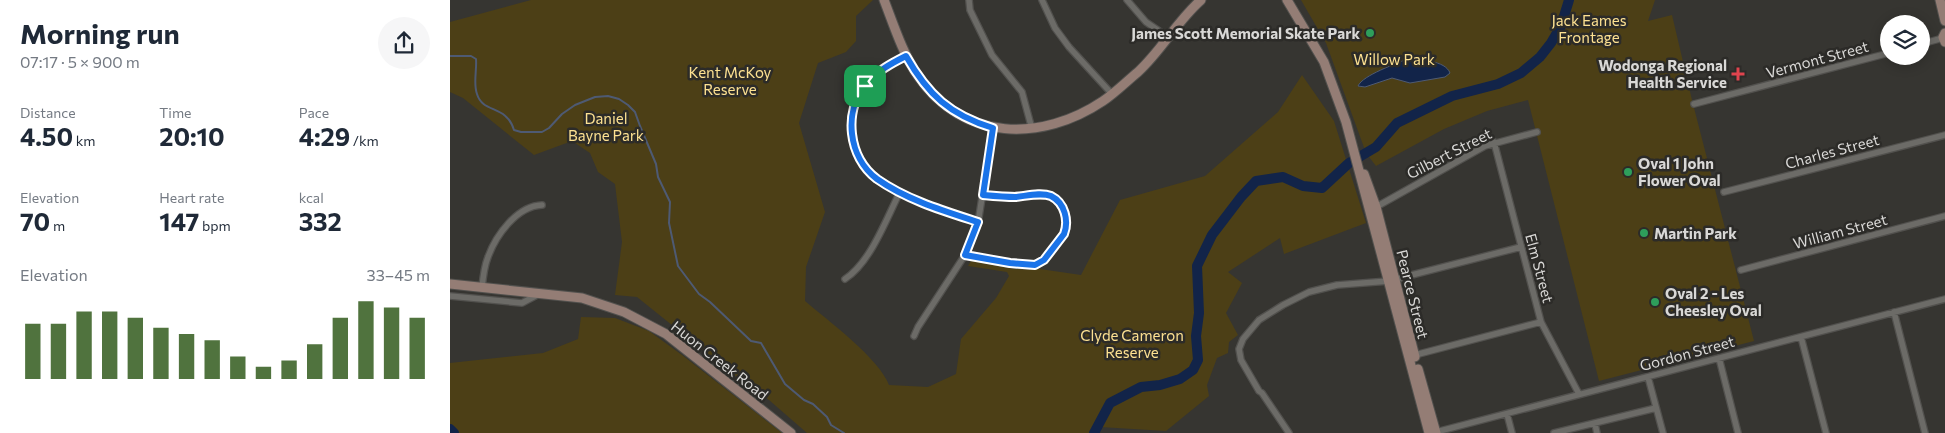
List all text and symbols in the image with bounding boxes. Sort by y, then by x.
park label: Jack Eames Frontage [1551,11,1627,46]
map controls [1880,15,1930,65]
button: layers [1880,15,1930,65]
text: Morning run [20,16,180,50]
button: share [378,17,430,69]
place label: James Scott Memorial Skate Park [1131,24,1360,42]
marker: James Scott Memorial Skate Park [1364,27,1376,39]
street label: Vermont Street [1764,37,1870,81]
park label: Willow Park [1353,50,1435,68]
text: 07:17 · 5 × 900 m [20,52,140,71]
place label: Wodonga Regional Health Service [1598,56,1727,91]
park label: Kent McKoy Reserve [689,63,772,98]
pin [844,65,886,107]
marker: Wodonga Regional Health Service [1731,67,1745,81]
icon: arrive [851,72,879,100]
text: Distance [20,104,76,121]
text: Time [159,104,192,121]
text: Pace [299,104,329,121]
park label: Daniel Bayne Park [568,109,644,144]
text: 4.50 [20,121,73,151]
text: 20:10 [159,121,225,151]
text: 4:29 [299,121,350,151]
street label: Gilbert Street [1404,124,1494,182]
street label: Charles Street [1783,130,1881,172]
text: km [73,132,96,149]
text: /km [350,132,379,149]
place label: Oval 1 John Flower Oval [1638,154,1721,189]
marker: Oval 1 John Flower Oval [1622,166,1634,178]
text: Elevation [20,189,79,206]
text: Heart rate [159,189,224,206]
text: kcal [299,189,324,206]
text: 70 [20,206,50,236]
text: 147 [159,206,199,236]
text: 332 [299,206,342,236]
street label: William Street [1791,210,1889,252]
text: m [50,217,65,234]
text: bpm [199,217,231,234]
place label: Martin Park [1654,224,1737,242]
marker: Martin Park [1638,227,1650,239]
street label: Elm Street [1522,231,1558,305]
street label: Pearce Street [1393,248,1433,340]
text: Elevation [20,265,88,284]
text: 33–45 m [367,265,430,284]
place label: Oval 2 - Les Cheesley Oval [1665,284,1762,319]
marker: Oval 2 - Les Cheesley Oval [1649,296,1661,308]
street label: Huon Creek Road [668,317,772,403]
park label: Clyde Cameron Reserve [1080,326,1184,361]
street label: Gordon Street [1638,332,1736,374]

